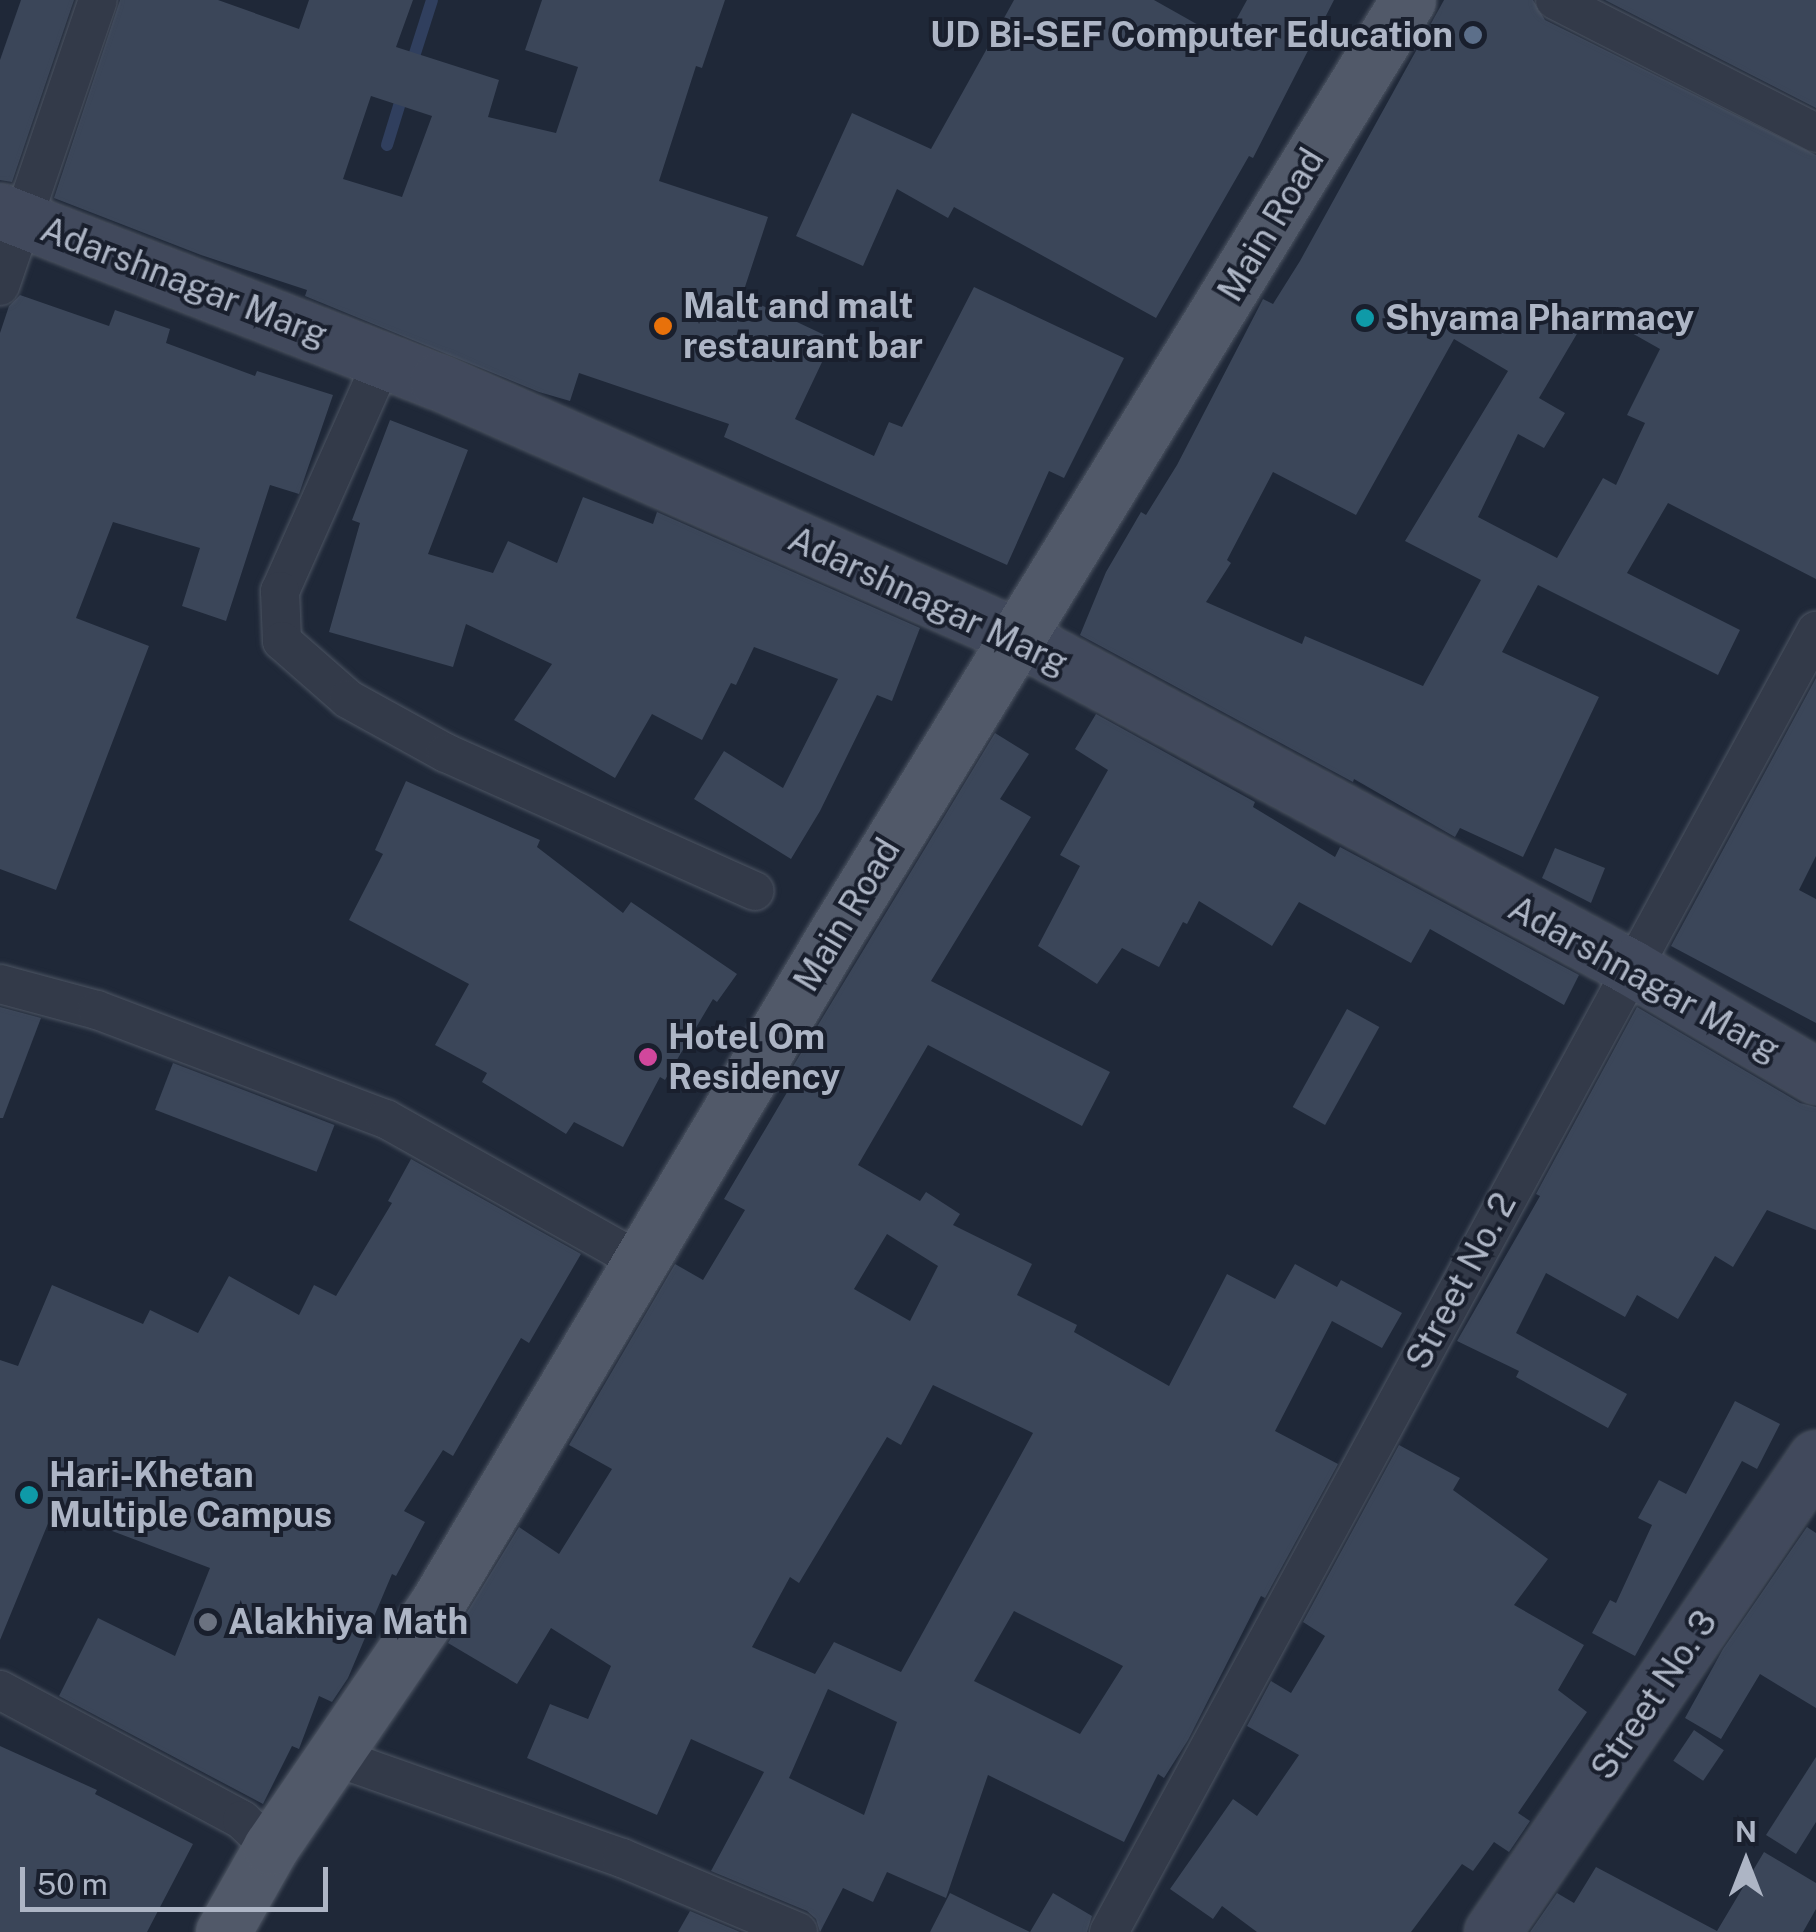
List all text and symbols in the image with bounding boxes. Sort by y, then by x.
place label: UD Bi-SEF Computer Education [930,14,1453,56]
marker: UD Bi-SEF Computer Education [1462,24,1484,46]
street label: Main Road [1209,141,1333,309]
street label: Adarshnagar Marg [35,208,333,356]
place label: Malt and malt restaurant bar [683,285,923,367]
place label: Shyama Pharmacy [1385,297,1694,339]
marker: Shyama Pharmacy [1354,307,1376,329]
marker: Malt and malt restaurant bar [652,315,674,337]
street label: Adarshnagar Marg [782,518,1074,684]
street label: Main Road [785,831,909,999]
street label: Adarshnagar Marg [1501,887,1787,1071]
place label: Hotel Om Residency [668,1016,840,1098]
marker: Hotel Om Residency [637,1046,659,1068]
street label: Street No. 2 [1397,1186,1525,1376]
place label: Hari-Khetan Multiple Campus [49,1454,332,1536]
marker: Hari-Khetan Multiple Campus [18,1484,40,1506]
place label: Alakhiya Math [228,1601,468,1643]
street label: Street No. 3 [1582,1602,1726,1788]
marker: Alakhiya Math [197,1611,219,1633]
north arrow [1696,1812,1796,1912]
text: N [1735,1815,1757,1848]
scale bar [25,1847,332,1909]
text: 50 m [37,1866,108,1902]

